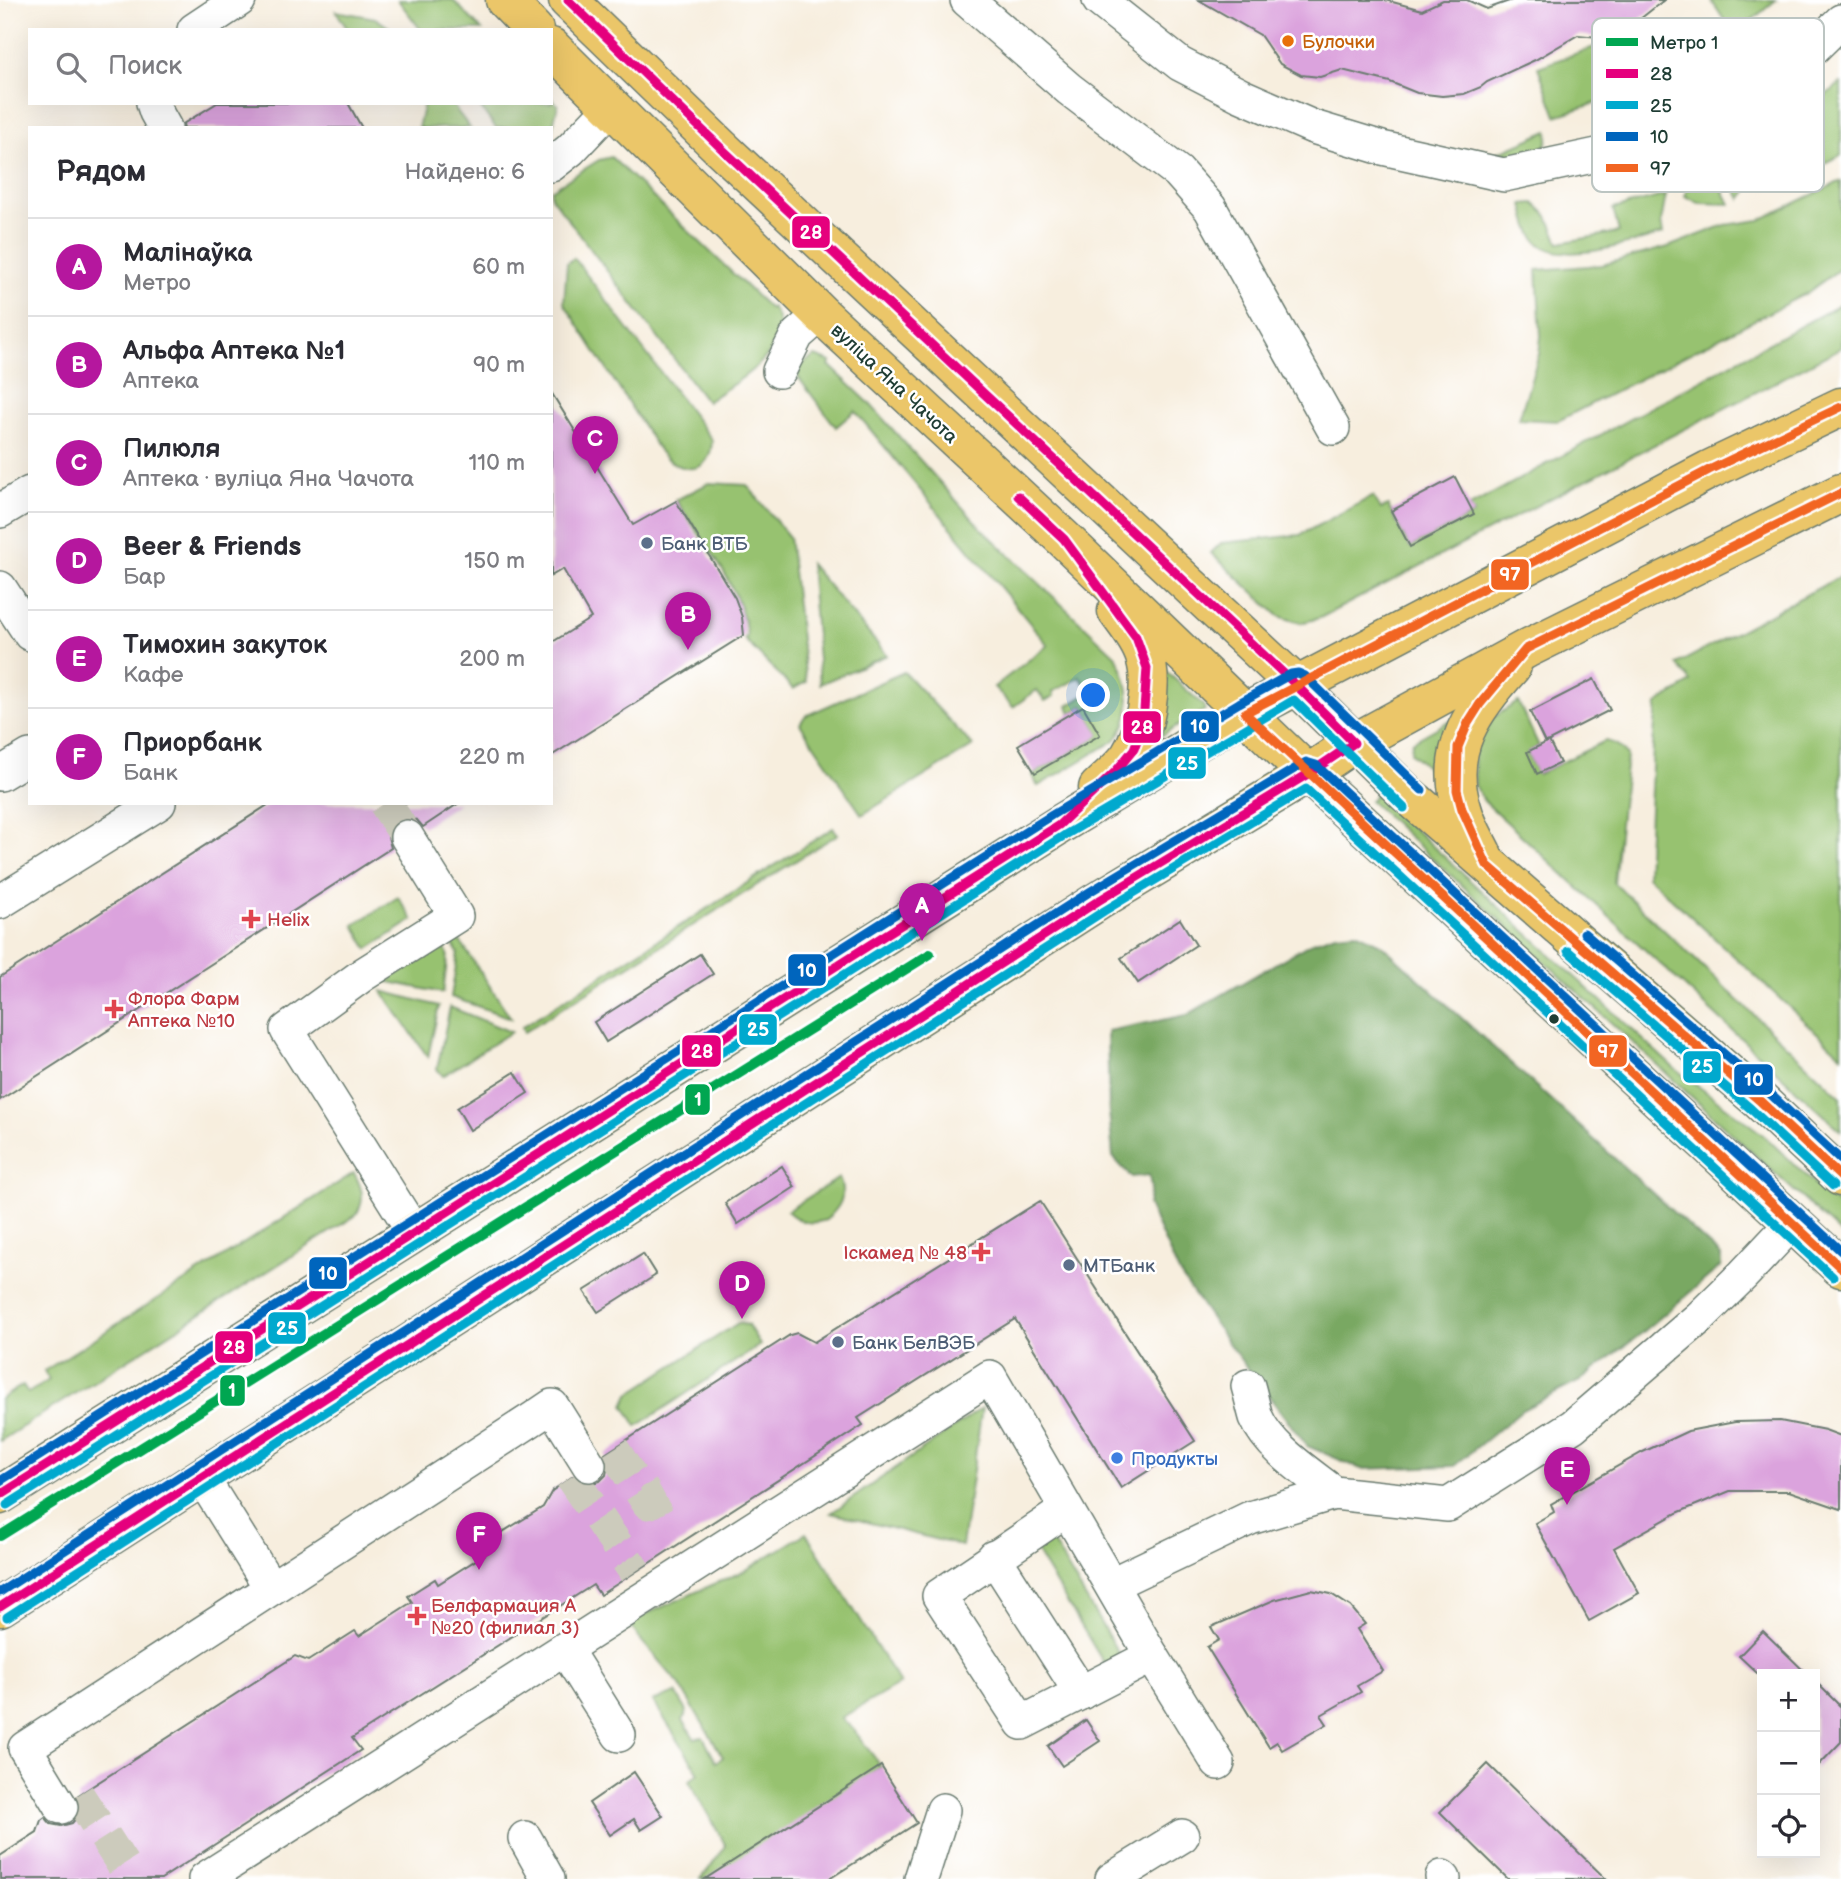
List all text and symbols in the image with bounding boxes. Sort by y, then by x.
legend [1592,18,1824,192]
search box [28,28,553,105]
place label: Булочки [1302,31,1375,54]
text: Метро 1 [1650,32,1718,55]
marker: Булочки [1280,33,1296,49]
icon: search [52,48,90,86]
text: Поиск [108,51,182,82]
text: 28 [1650,63,1672,86]
text: 25 [1650,95,1672,118]
text: 10 [1650,126,1669,149]
text: Рядом [56,154,146,190]
text: Найдено: 6 [404,158,525,186]
text: 97 [1650,158,1671,181]
line badge: 28 [791,215,831,249]
text: 28 [800,222,822,245]
text: Малінаўка [123,238,252,269]
text: A [72,253,86,281]
text: 60 m [472,253,525,281]
text: Метро [123,269,191,297]
street label: вуліца Яна Чачота [826,319,962,449]
text: Альфа Аптека №1 [123,336,346,367]
text: B [71,351,87,379]
text: 90 m [473,351,525,379]
text: Аптека [123,367,199,395]
pin: C [572,416,618,474]
text: Пилюля [123,434,220,465]
text: C [71,449,87,477]
text: 110 m [468,449,525,477]
text: Аптека · вуліца Яна Чачота [123,465,414,493]
text: Beer & Friends [123,532,301,563]
place label: Банк ВТБ [661,533,748,556]
marker: Банк ВТБ [639,535,655,551]
text: D [71,547,87,575]
text: 150 m [464,547,525,575]
line badge: 97 [1490,558,1530,591]
text: Бар [123,563,166,591]
text: 97 [1499,564,1521,587]
pin: B [665,592,711,650]
text: Тимохин закуток [123,630,327,661]
text: E [72,645,86,673]
text: 200 m [459,645,525,673]
text: Кафе [123,661,184,689]
your location [1076,678,1110,712]
line badge: 28 [1122,710,1162,744]
line badge: 10 [1180,710,1220,743]
text: 10 [1190,716,1210,739]
text: 28 [1131,717,1153,740]
text: Приорбанк [123,728,262,759]
text: F [72,743,86,771]
text: 220 m [459,743,525,771]
line badge: 25 [1167,746,1207,780]
text: 25 [1176,753,1198,776]
text: Банк [123,759,178,787]
pin: A [899,883,945,941]
marker: Helix [241,909,261,929]
place label: Helix [267,909,310,932]
line badge: 10 [787,953,827,987]
text: 10 [797,960,817,983]
place label: Флора Фарм Аптека №10 [127,988,240,1033]
marker: Флора Фарм Аптека №10 [106,1001,122,1017]
unlabelled marker [1547,1012,1561,1026]
line badge: 25 [738,1013,778,1046]
text: 25 [747,1019,769,1042]
line badge: 28 [681,1034,722,1068]
line badge: 97 [1588,1034,1628,1068]
text: 28 [691,1041,713,1064]
text: 97 [1597,1041,1619,1064]
line badge: 25 [1682,1050,1722,1084]
text: 25 [1691,1056,1713,1079]
line badge: 10 [1733,1063,1774,1096]
text: 10 [1744,1069,1764,1092]
line badge: 1 [684,1083,711,1116]
text: 1 [694,1089,702,1112]
place label: Іскамед № 48 [843,1242,967,1265]
marker: Іскамед № 48 [973,1244,989,1260]
place label: МТБанк [1083,1255,1155,1278]
line badge: 10 [308,1256,348,1290]
marker: МТБанк [1061,1257,1077,1273]
pin: D [719,1261,765,1319]
text: 10 [318,1263,338,1286]
line badge: 25 [267,1311,307,1345]
text: 25 [276,1318,298,1341]
line badge: 28 [214,1330,254,1364]
place label: Банк БелВЭБ [852,1332,976,1355]
marker: Банк БелВЭБ [830,1334,846,1350]
text: 28 [223,1337,245,1360]
line badge: 1 [219,1374,246,1407]
text: 1 [228,1380,236,1403]
pin: E [1544,1447,1590,1505]
place label: Продукты [1131,1448,1218,1471]
marker: Продукты [1109,1450,1125,1466]
pin: F [456,1512,502,1570]
place label: Белфармация А №20 (филиал 3) [431,1595,580,1640]
marker: Белфармация А №20 (филиал 3) [409,1608,425,1624]
map controls [1757,1669,1820,1858]
button: + [1757,1669,1820,1732]
button: − [1757,1732,1820,1795]
button: locate [1757,1795,1820,1858]

